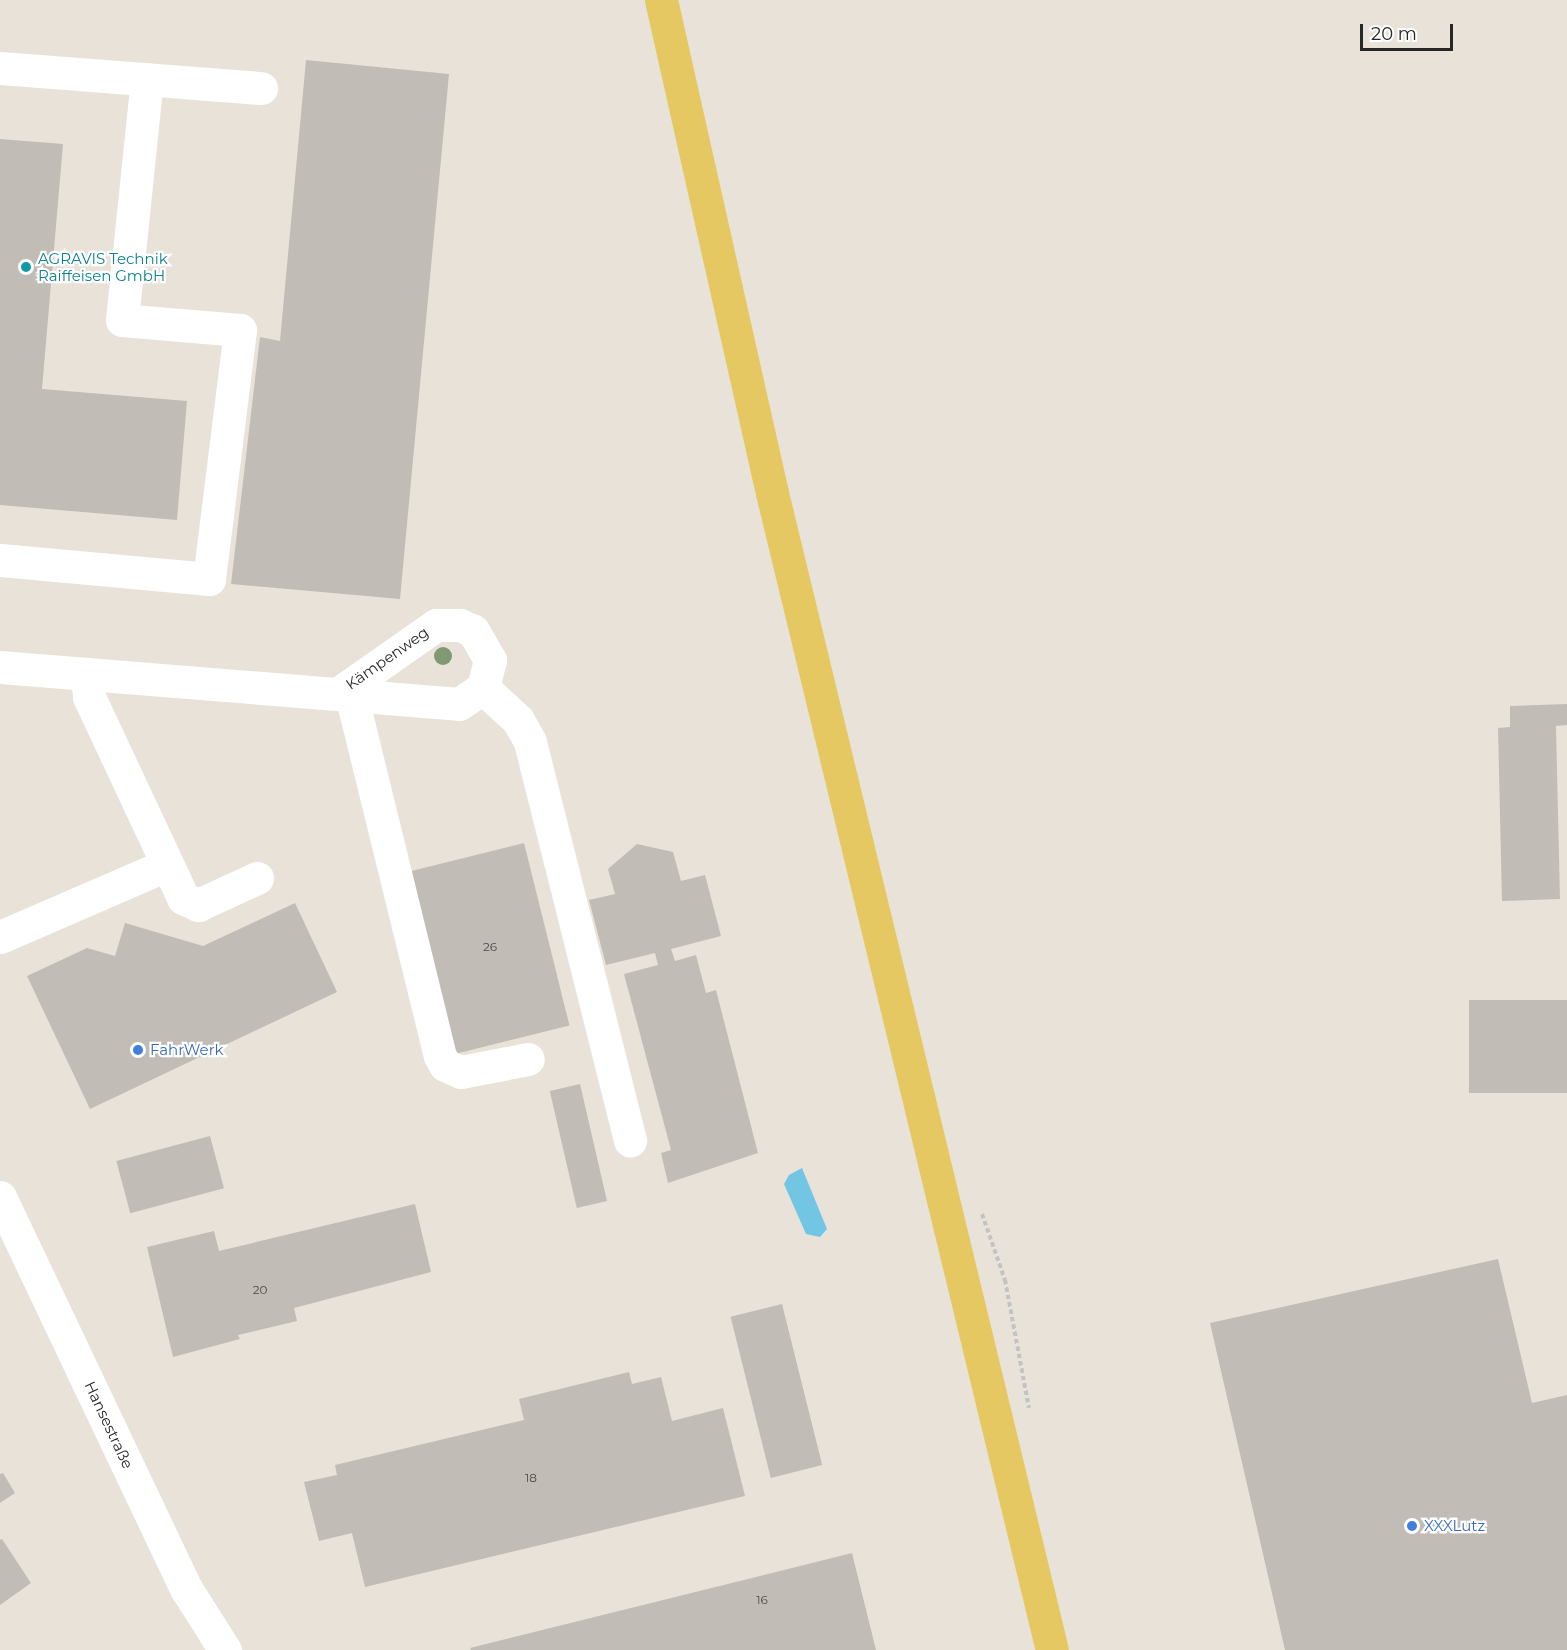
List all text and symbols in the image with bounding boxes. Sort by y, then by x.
scale bar [1363,12,1456,50]
text: 20 m [1371,23,1417,45]
place label: AGRAVIS Technik Raiffeisen GmbH [38,249,168,284]
marker: AGRAVIS Technik Raiffeisen GmbH [19,260,33,274]
street label: Kämpenweg [342,623,432,693]
house number: 26 [483,940,497,954]
place label: FahrWerk [150,1041,224,1059]
marker: FahrWerk [131,1043,145,1057]
house number: 20 [253,1283,267,1297]
street label: Hansestraße [81,1378,137,1472]
house number: 18 [525,1471,537,1485]
place label: XXXLutz [1424,1517,1485,1535]
marker: XXXLutz [1405,1519,1419,1533]
house number: 16 [756,1593,768,1607]

